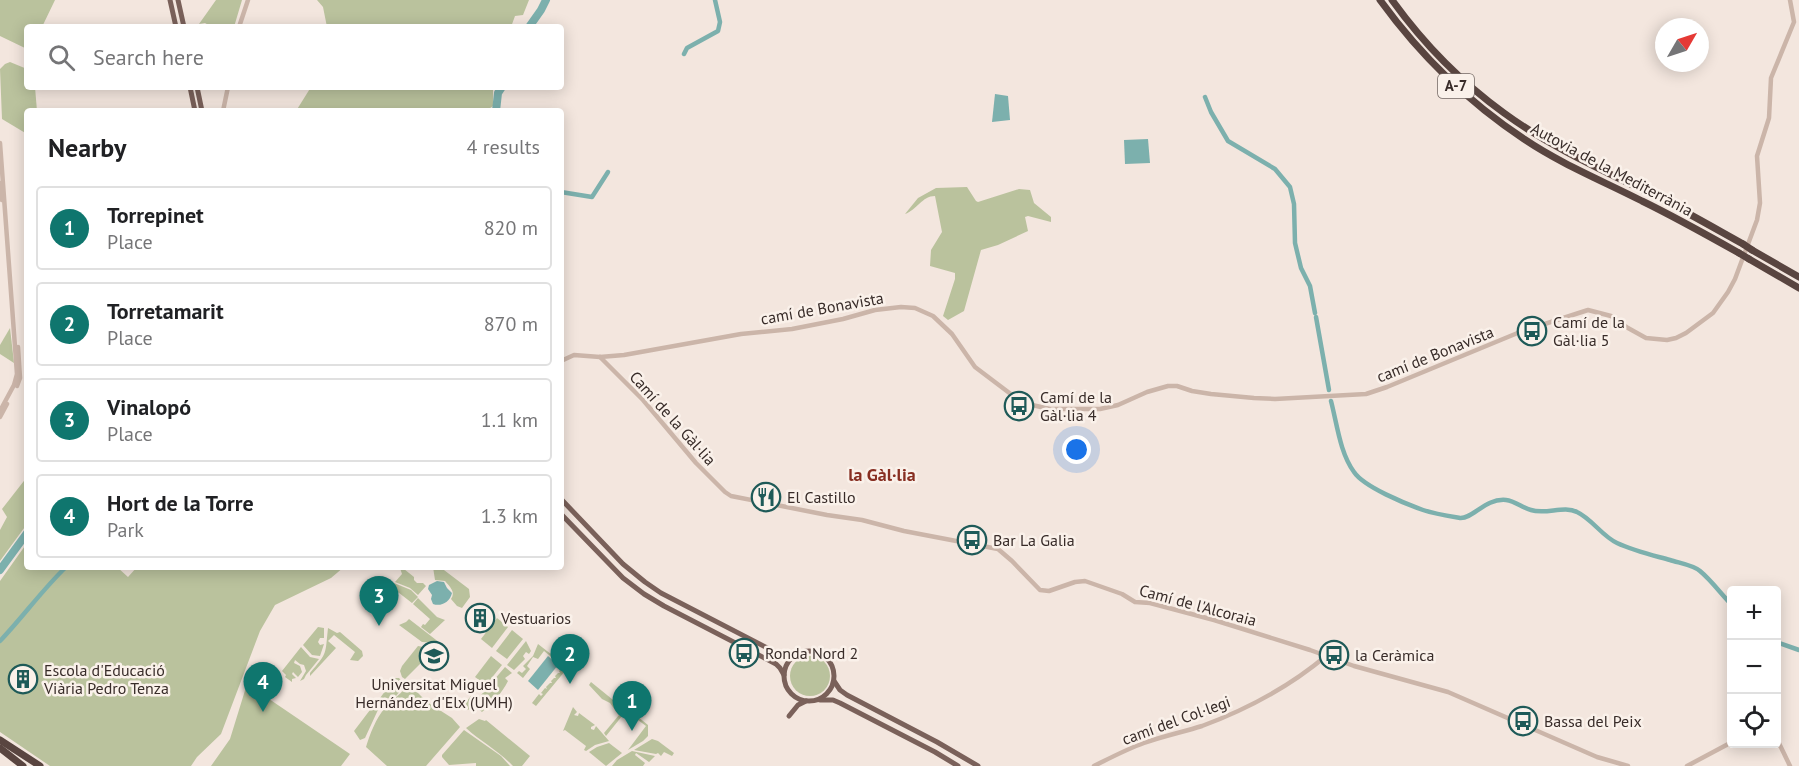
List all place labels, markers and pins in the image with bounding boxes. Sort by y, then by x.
place label: Camí de la Gàl·lia 5 [1553,312,1625,350]
bus stop icon: Camí de la Gàl·lia 5 [1516,315,1548,347]
place label: Camí de la Gàl·lia 4 [1040,387,1112,425]
bus stop icon: Camí de la Gàl·lia 4 [1003,390,1035,422]
restaurant icon: El Castillo [750,481,782,513]
place label: El Castillo [787,487,856,507]
bus stop icon: Bar La Galia [956,524,988,556]
place label: Bar La Galia [993,530,1075,550]
pin: 3 [360,576,398,626]
building icon: Vestuarios [464,602,496,634]
place label: Vestuarios [500,608,571,628]
pin: 2 [550,634,590,684]
bus stop icon: Ronda Nord 2 [728,637,760,669]
bus stop icon: la Ceràmica [1318,639,1350,671]
school or university icon: Universitat Miguel Hernández d'Elx (UMH) [418,640,450,672]
place label: Ronda Nord 2 [765,643,858,663]
place label: la Ceràmica [1355,645,1434,665]
place label: Escola d'Educació Viària Pedro Tenza [43,660,169,698]
pin: 4 [244,662,282,712]
building icon: Escola d'Educació Viària Pedro Tenza [7,663,39,695]
place label: Universitat Miguel Hernández d'Elx (UMH) [355,674,513,712]
pin: 1 [612,682,652,731]
bus stop icon: Bassa del Peix [1507,705,1539,737]
place label: Bassa del Peix [1544,711,1642,731]

